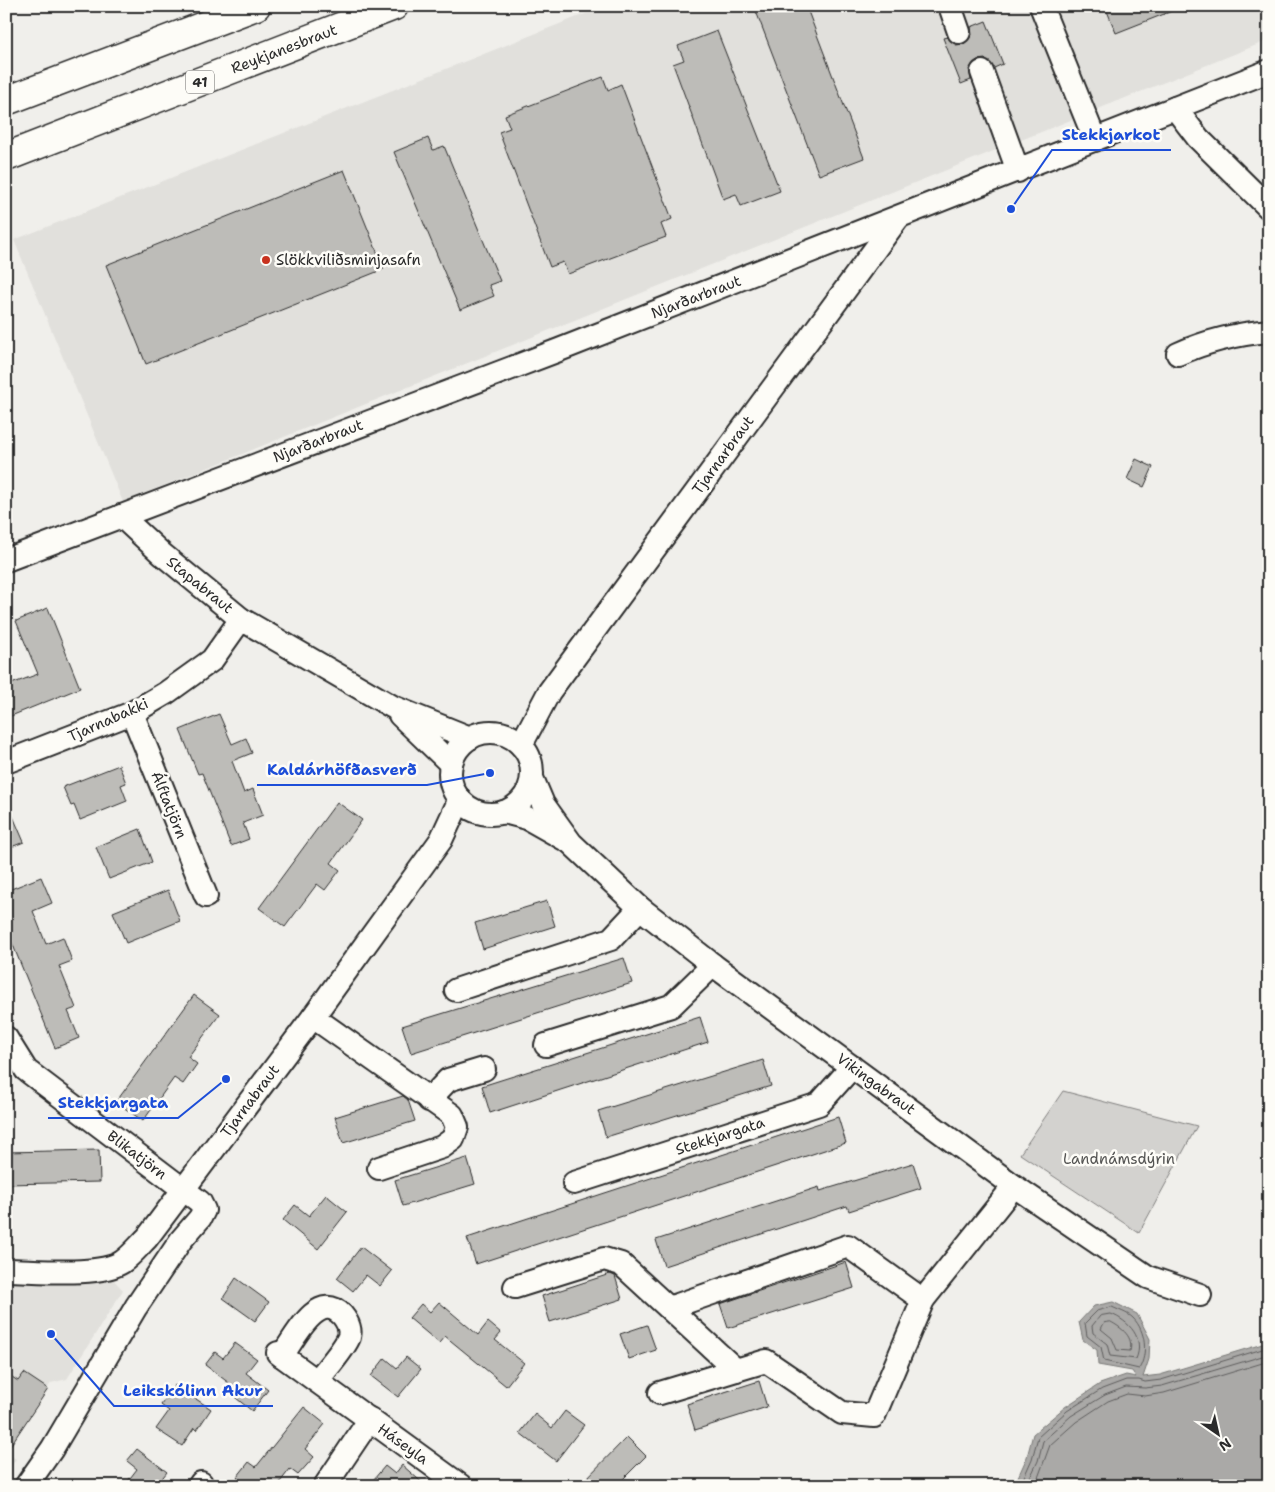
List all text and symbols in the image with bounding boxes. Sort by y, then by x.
street label: Reykjanesbraut [228,20,340,78]
road number: 41 [186,70,214,94]
callout: Stekkjarkot [1052,119,1171,150]
text: Stekkjarkot [1062,124,1160,145]
place label: Slökkviliðsminjasafn [276,250,421,270]
marker: Slökkviliðsminjasafn [260,254,272,266]
street label: Njarðarbraut [648,271,744,323]
street label: Tjarnarbraut [688,412,758,498]
street label: Njarðarbraut [270,415,366,467]
street label: Stapabraut [162,552,238,618]
street label: Tjarnabakki [65,693,151,747]
callout: Kaldárhöfðasverð [257,754,427,785]
text: Kaldárhöfðasverð [267,759,417,780]
street label: Álftatjörn [146,768,192,842]
street label: Vikingabraut [832,1049,920,1119]
street label: Tjarnabraut [216,1060,284,1142]
callout: Stekkjargata [48,1087,178,1118]
text: Stekkjargata [58,1092,168,1113]
street label: Stekkjargata [673,1112,768,1160]
street label: Blikatjörn [103,1126,171,1184]
park label: Landnámsdýrin [1063,1149,1175,1169]
callout: Leikskólinn Akur [114,1375,273,1406]
text: Leikskólinn Akur [123,1380,263,1401]
north arrow [1192,1410,1242,1460]
street label: Háseyla [374,1419,433,1470]
text: N [1216,1434,1235,1455]

